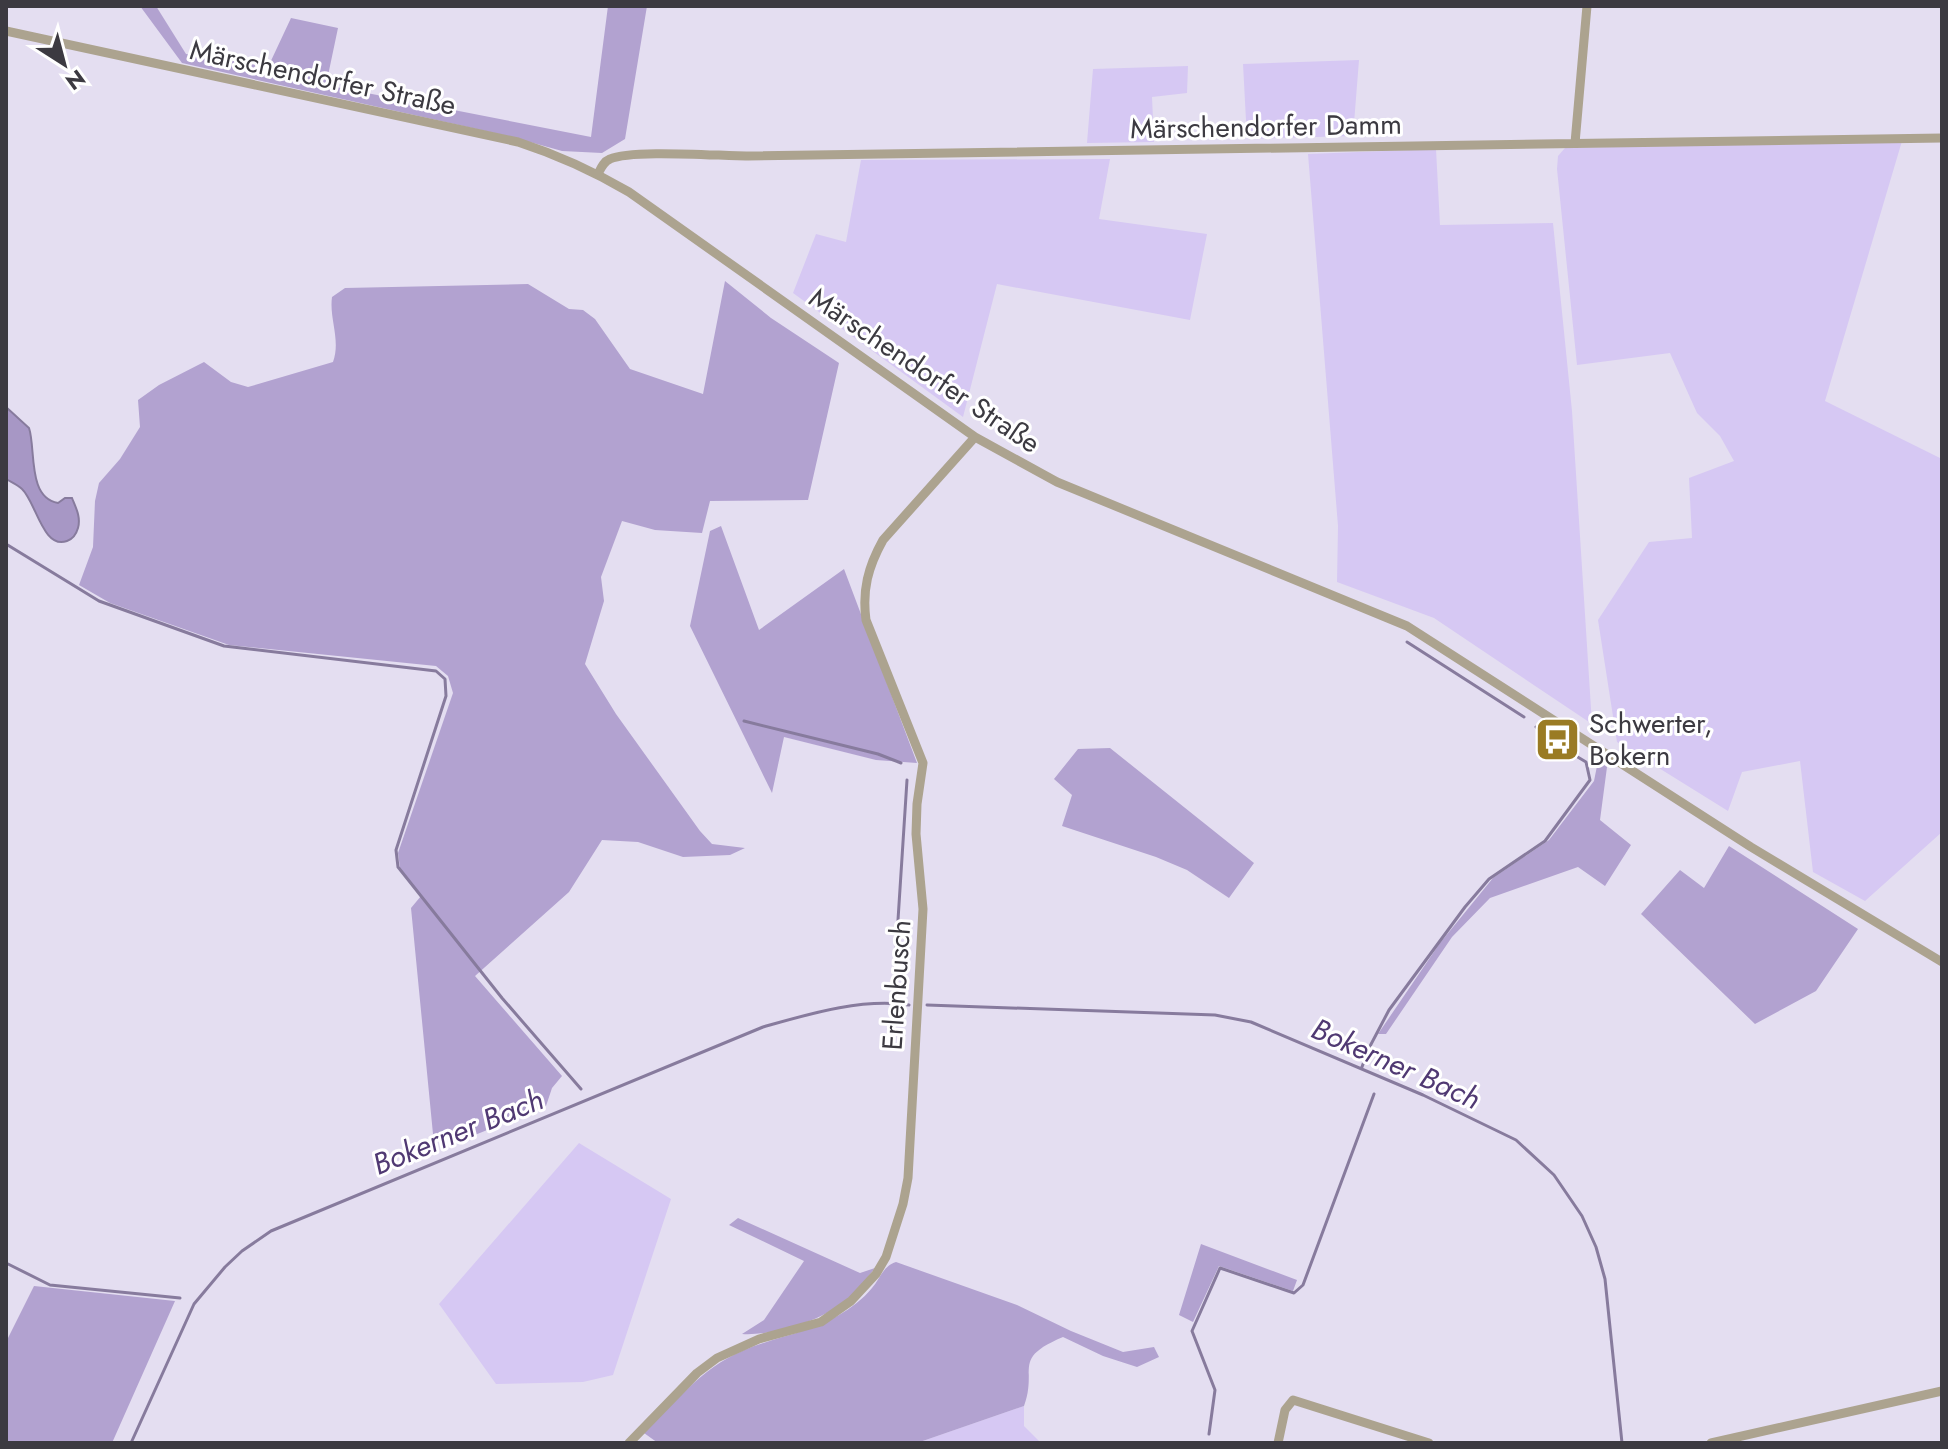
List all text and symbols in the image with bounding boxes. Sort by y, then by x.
north arrow [24,24,104,104]
street label: Märschendorfer Straße [186,29,460,126]
text: N [59,62,92,98]
street label: Märschendorfer Damm [1130,104,1402,149]
street label: Märschendorfer Straße [801,278,1049,463]
place label: Schwerter, Bokern [1589,703,1713,776]
bus stop icon: Schwerter, Bokern [1534,715,1582,763]
street label: Erlenbusch [871,918,922,1052]
water label: Bokerner Bach [1305,1007,1488,1120]
water label: Bokerner Bach [366,1078,550,1185]

